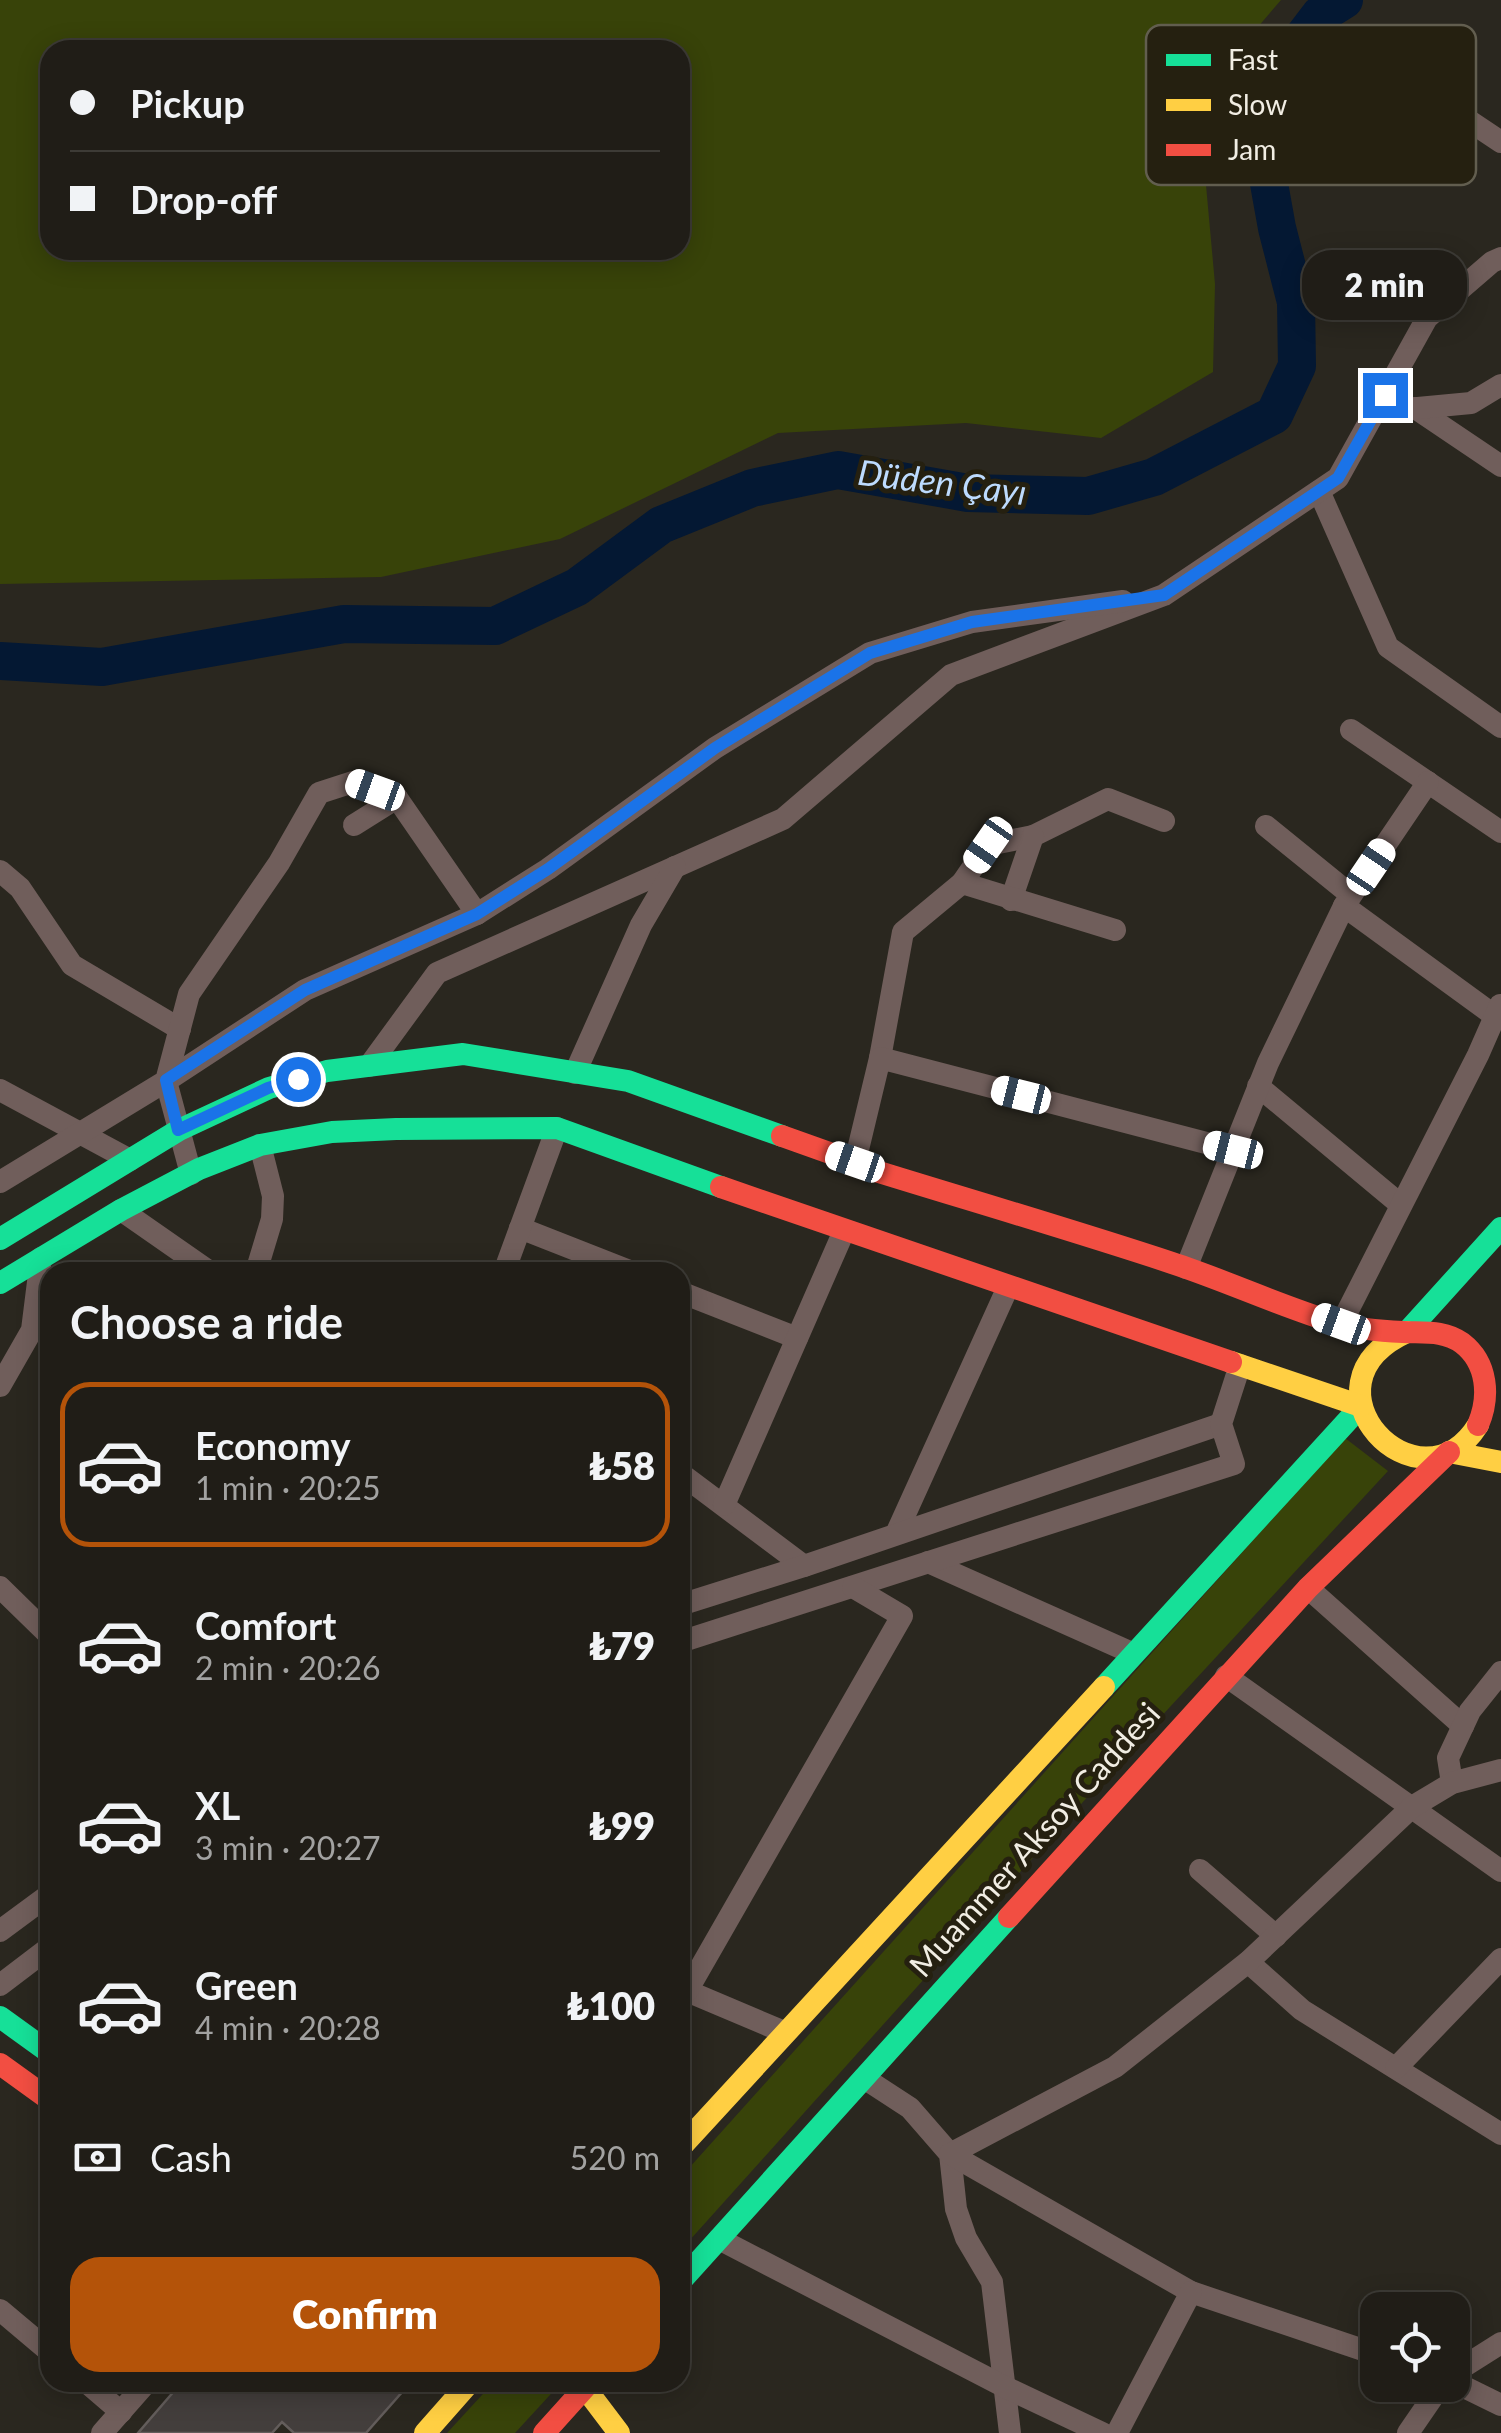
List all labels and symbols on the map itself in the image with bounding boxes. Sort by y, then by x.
legend [1146,25,1476,185]
text: Fast [1228,42,1278,76]
text: Slow [1228,87,1287,121]
text: Jam [1228,132,1276,166]
callout: 2 min [1302,250,1468,320]
route end [1363,373,1408,418]
water label: Düden Çayı [856,450,1029,512]
car [342,766,408,814]
car [959,812,1017,878]
car [1342,834,1400,900]
route start [276,1057,321,1102]
car [988,1073,1054,1117]
car [1200,1128,1266,1172]
car [822,1138,888,1186]
car [1308,1300,1374,1348]
street label: Muammer Aksoy Caddesi [900,1694,1167,1984]

